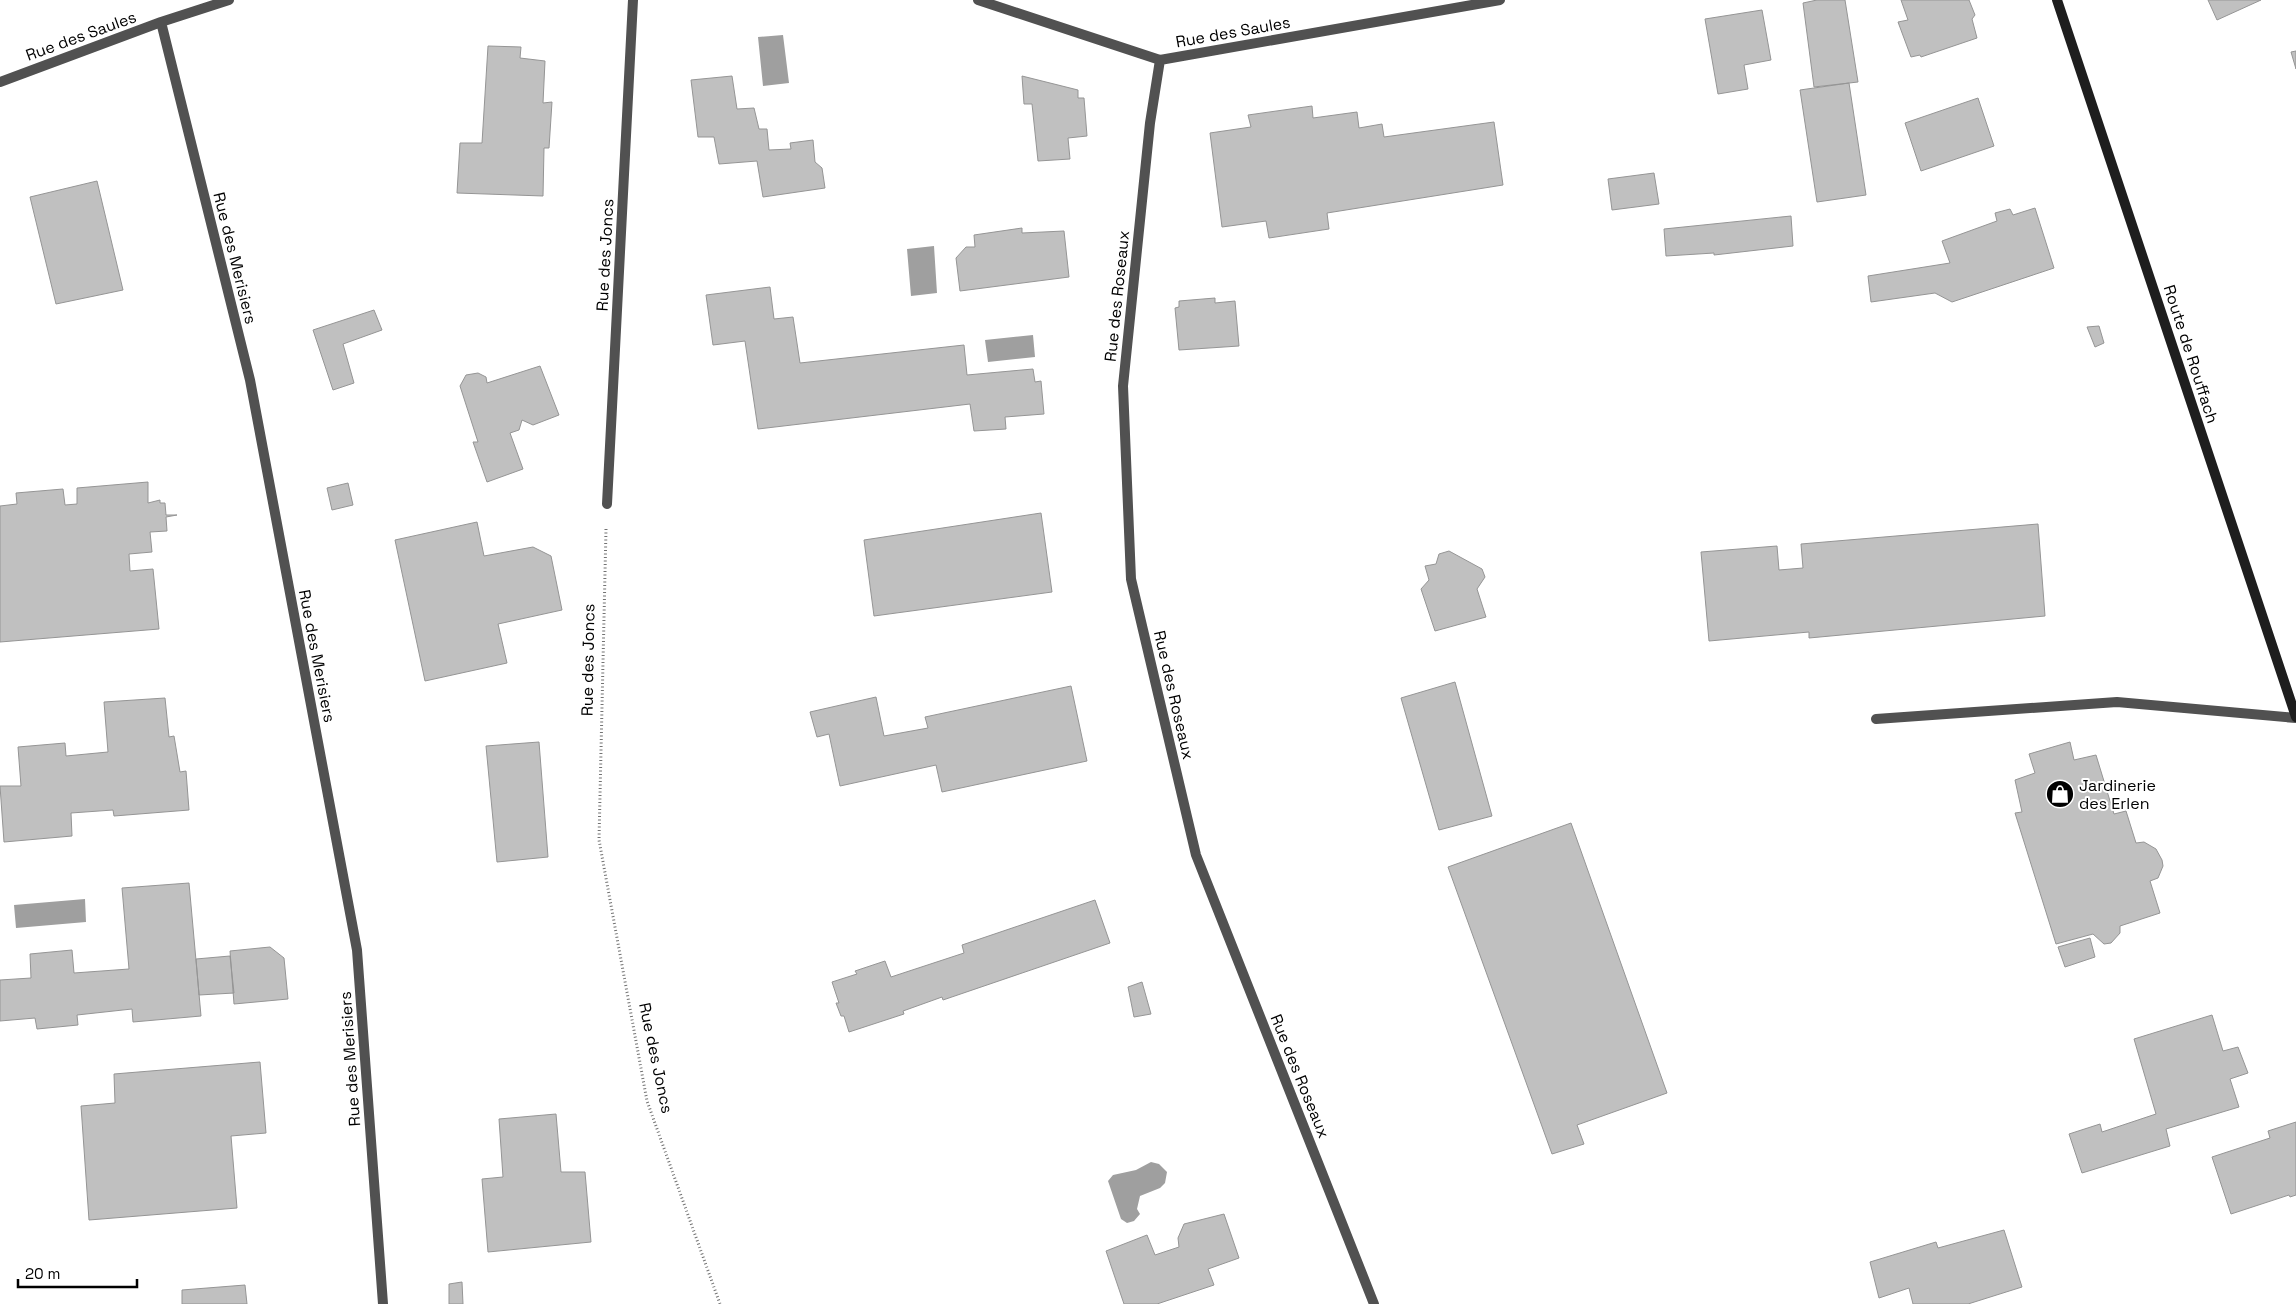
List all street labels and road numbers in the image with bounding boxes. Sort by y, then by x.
street label: Rue des Saules [23,6,139,66]
street label: Rue des Saules [1174,12,1292,52]
street label: Rue des Merisiers [208,190,262,326]
street label: Rue des Joncs [592,198,618,312]
street label: Rue des Roseaux [1100,229,1134,363]
street label: Route de Rouffach [2159,282,2223,426]
street label: Rue des Merisiers [294,588,340,724]
street label: Rue des Joncs [577,604,599,716]
street label: Rue des Roseaux [1149,628,1199,762]
street label: Rue des Merisiers [335,991,365,1127]
street label: Rue des Joncs [634,1001,678,1115]
street label: Rue des Roseaux [1266,1011,1334,1141]

